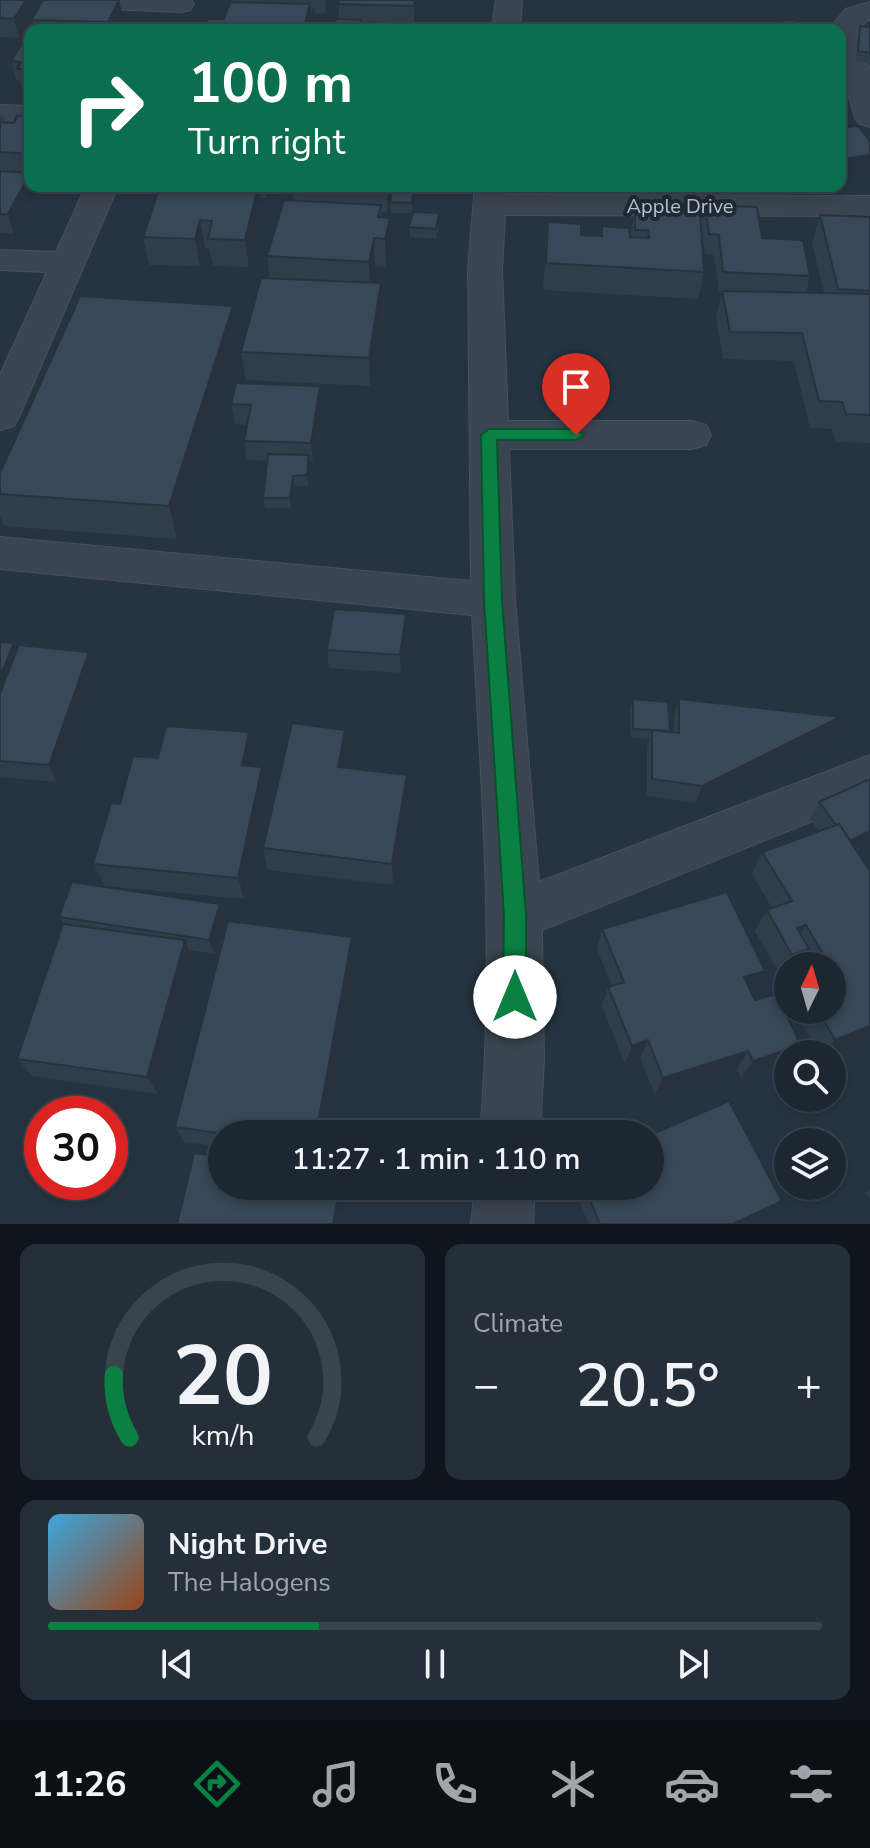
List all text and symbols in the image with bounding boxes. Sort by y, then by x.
text: 100 m [188,45,353,122]
icon: right [56,56,160,160]
text: Turn right [188,118,345,167]
street label: Apple Drive [627,193,733,220]
pin [542,353,610,435]
icon: arrive [554,365,598,409]
north arrow [774,952,846,1024]
map controls [774,952,846,1200]
position arrow [473,955,557,1039]
button: search [774,1040,846,1112]
speed limit sign: 30 [24,1096,128,1200]
button: layers [774,1128,846,1200]
text: 11:27 · 1 min · 110 m [291,1139,581,1180]
text: Climate [473,1306,563,1341]
text: 20 [173,1320,272,1433]
text: 20.5° [575,1345,720,1427]
text: − [473,1356,499,1416]
text: + [796,1356,822,1416]
text: km/h [191,1416,254,1455]
text: Night Drive [168,1524,327,1565]
text: The Halogens [168,1565,331,1600]
icon: previous [155,1642,199,1686]
icon: pause [413,1642,457,1686]
icon: next [671,1642,715,1686]
icon: directions [189,1756,245,1812]
icon: music [308,1756,364,1812]
icon: phone [427,1756,483,1812]
icon: climate [545,1756,601,1812]
icon: car [664,1756,720,1812]
icon: filters [783,1756,839,1812]
text: 11:26 [31,1760,127,1809]

